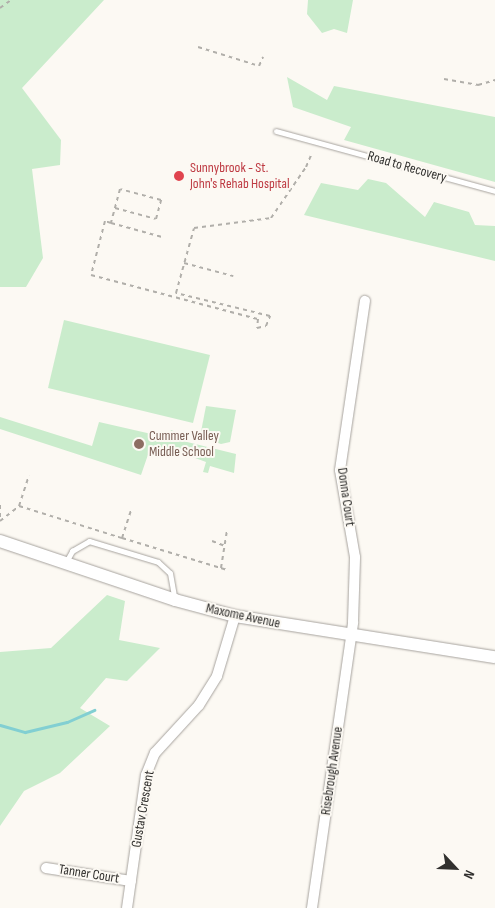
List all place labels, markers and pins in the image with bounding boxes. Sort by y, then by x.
place label: Sunnybrook - St. John's Rehab Hospital [190,160,289,192]
marker: Sunnybrook - St. John's Rehab Hospital [172,169,186,183]
place label: Cummer Valley Middle School [149,428,219,461]
marker: Cummer Valley Middle School [133,438,145,450]

